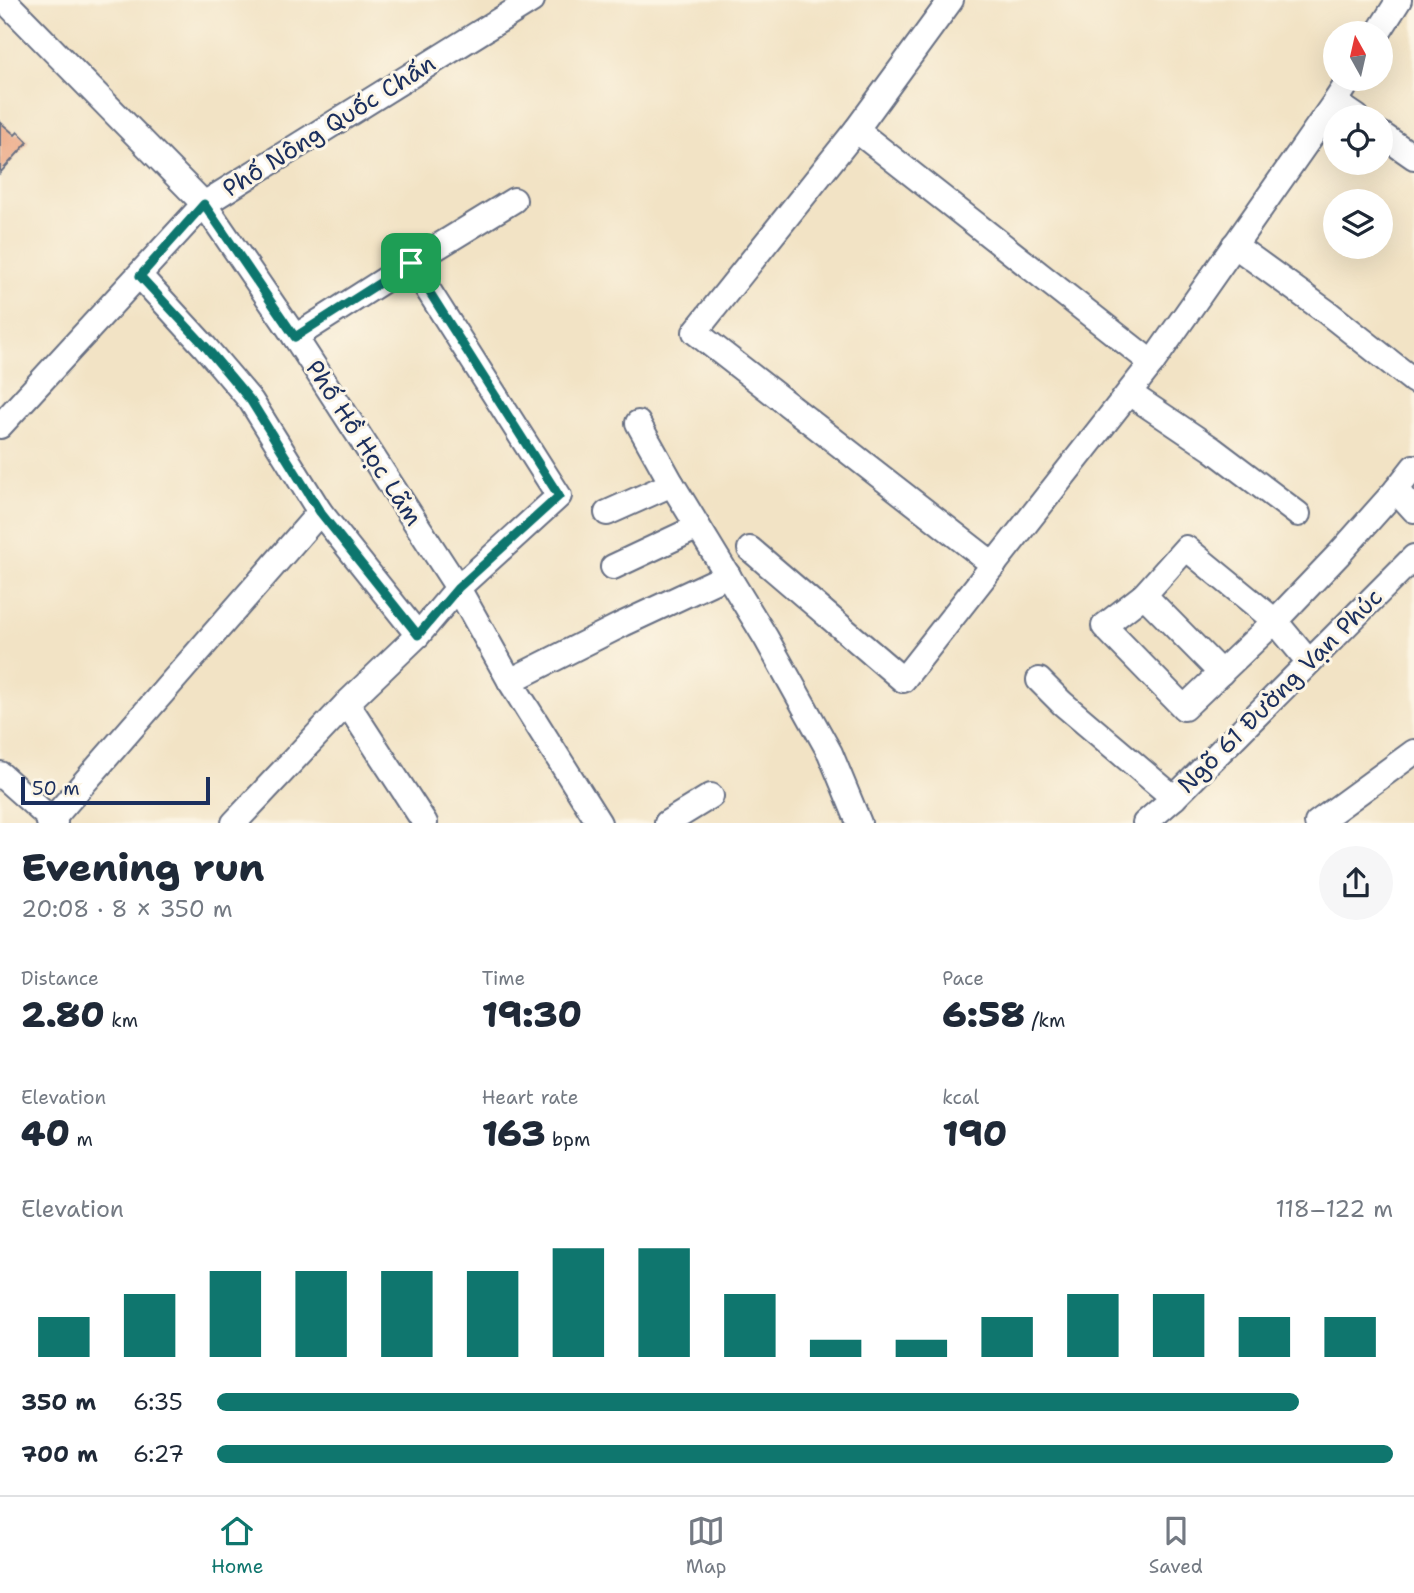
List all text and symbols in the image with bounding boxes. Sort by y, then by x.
north arrow [1323,21,1393,91]
map controls [1323,21,1393,259]
street label: Phố Nông Quốc Chấn [216,47,442,205]
button: locate [1323,105,1393,175]
button: layers [1323,189,1393,259]
pin [381,233,441,293]
icon: arrive [392,244,430,282]
street label: Phố Hồ Học Lãm [298,354,430,532]
street label: Ngõ 61 Đường Vạn Phúc [1170,581,1390,801]
scale bar [21,774,210,806]
text: 50 m [32,776,80,801]
text: Evening run [21,842,264,893]
button: share [1319,846,1393,920]
text: 20:08 · 8 × 350 m [21,894,233,924]
text: Distance [21,966,99,991]
text: Time [482,966,525,991]
text: Pace [942,966,984,991]
text: 2.80 [21,991,105,1038]
text: 19:30 [482,991,582,1038]
text: 6:58 [942,991,1025,1038]
text: km [105,1008,138,1033]
text: /km [1025,1008,1065,1033]
text: Elevation [21,1085,106,1110]
text: Heart rate [482,1085,578,1110]
text: kcal [942,1085,979,1110]
text: 40 [21,1110,70,1157]
text: 163 [482,1110,546,1157]
text: 190 [942,1110,1007,1157]
text: m [70,1127,93,1152]
text: bpm [546,1127,590,1152]
text: Elevation [21,1194,124,1224]
text: 118–122 m [1276,1194,1393,1224]
text: 350 m [21,1387,96,1417]
text: 6:35 [133,1387,183,1417]
text: 700 m [21,1439,98,1469]
text: 6:27 [133,1439,184,1469]
tab: Home [211,1512,263,1579]
tab: Map [686,1512,726,1579]
tab: Saved [1149,1512,1203,1579]

